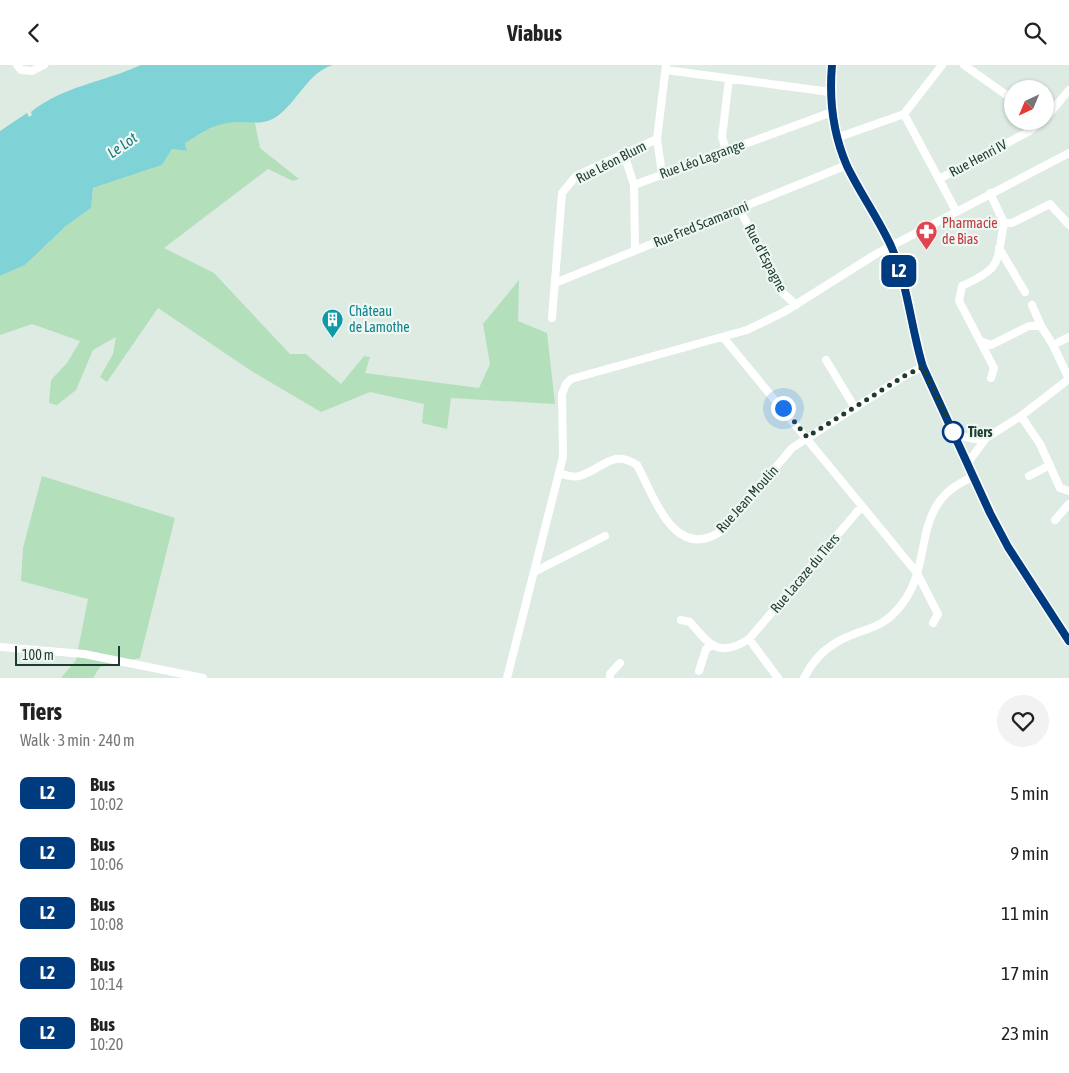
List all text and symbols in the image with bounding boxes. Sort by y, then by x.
icon: back [20,19,48,47]
icon: search [1021,19,1049,47]
text: Viabus [507,20,562,46]
north arrow [1004,80,1054,130]
map controls [1004,80,1054,130]
water label: Le Lot [104,129,140,161]
street label: Rue Léo Lagrange [657,136,747,182]
street label: Rue Henri IV [946,136,1010,180]
street label: Rue Léon Blum [573,138,649,186]
street label: Rue Fred Scamaroni [651,198,751,250]
place label: Pharmacie de Bias [942,215,998,247]
pharmacy icon: Pharmacie de Bias [914,219,938,250]
street label: Rue d'Espagne [742,221,790,295]
line badge: L2 [876,255,922,287]
text: L2 [891,260,907,281]
place label: Château de Lamothe [349,303,410,335]
building icon: Château de Lamothe [321,307,345,338]
your location [771,396,796,421]
marker: Tiers [942,421,964,443]
place label: Tiers [968,424,993,440]
street label: Rue Jean Moulin [713,462,781,536]
street label: Rue Lacaze du Tiers [767,530,843,616]
scale bar [15,643,120,666]
text: 100 m [22,647,54,663]
button: heart [997,695,1049,747]
text: Tiers [20,698,62,725]
text: Walk · 3 min · 240 m [20,731,134,749]
text: Bus [90,773,115,795]
text: L2 [40,782,55,803]
text: 5 min [1010,782,1049,804]
text: 10:02 [90,795,124,813]
text: Bus [90,833,115,855]
text: L2 [40,842,55,863]
text: 9 min [1010,842,1049,864]
text: 10:06 [90,855,124,873]
text: Bus [90,893,115,915]
text: L2 [40,902,55,923]
text: 11 min [1001,902,1049,924]
text: 10:08 [90,915,124,933]
text: Bus [90,953,115,975]
text: L2 [40,962,55,983]
text: 17 min [1001,962,1049,984]
text: 10:14 [90,975,123,993]
text: Bus [90,1013,115,1035]
text: L2 [40,1022,55,1043]
text: 23 min [1001,1022,1049,1044]
text: 10:20 [90,1035,123,1053]

